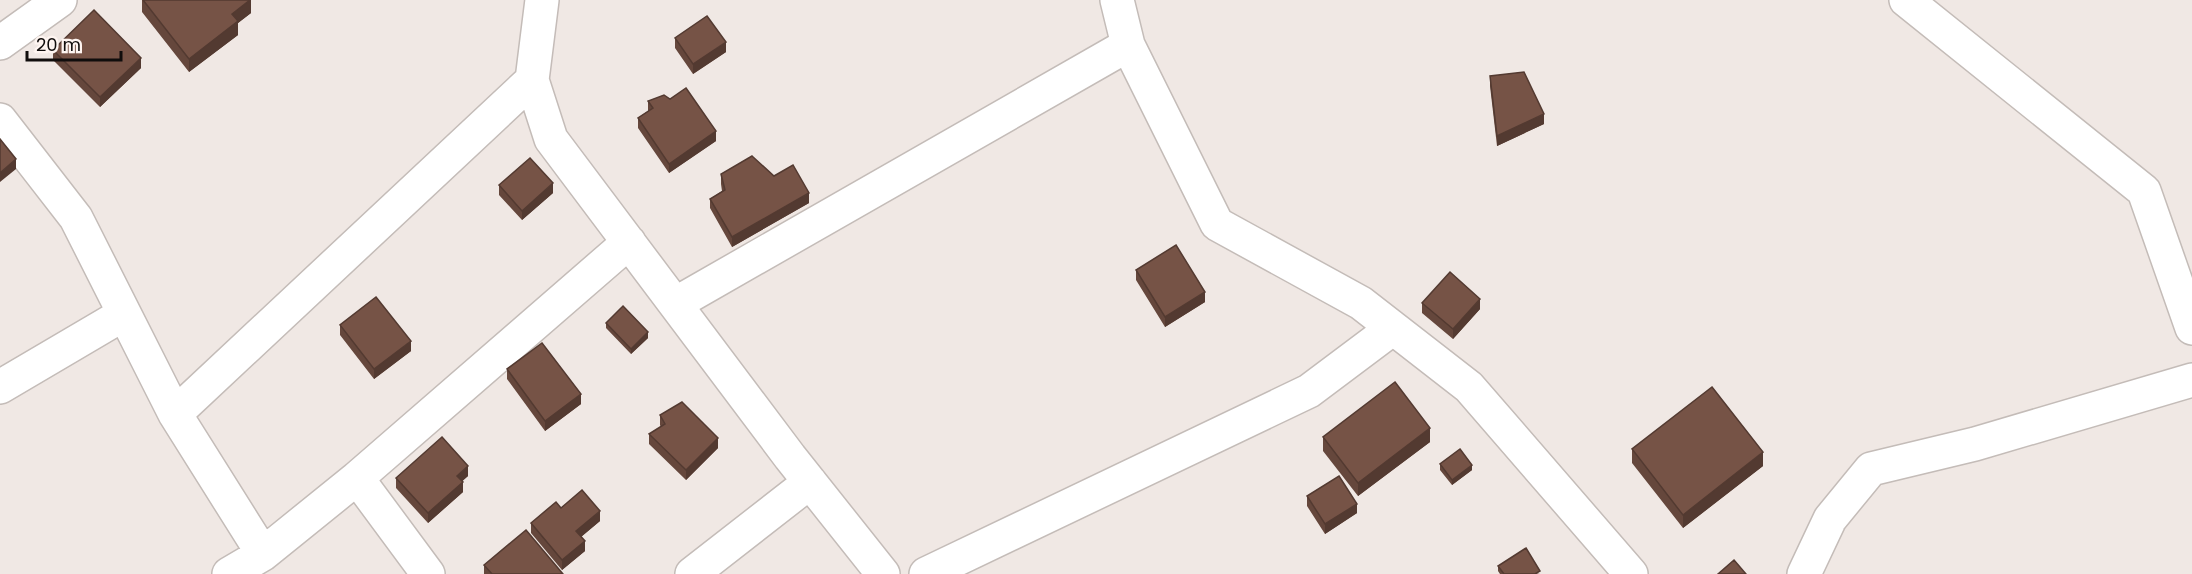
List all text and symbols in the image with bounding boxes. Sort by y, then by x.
scale bar [27,24,122,62]
text: 20 m [36,32,81,57]

